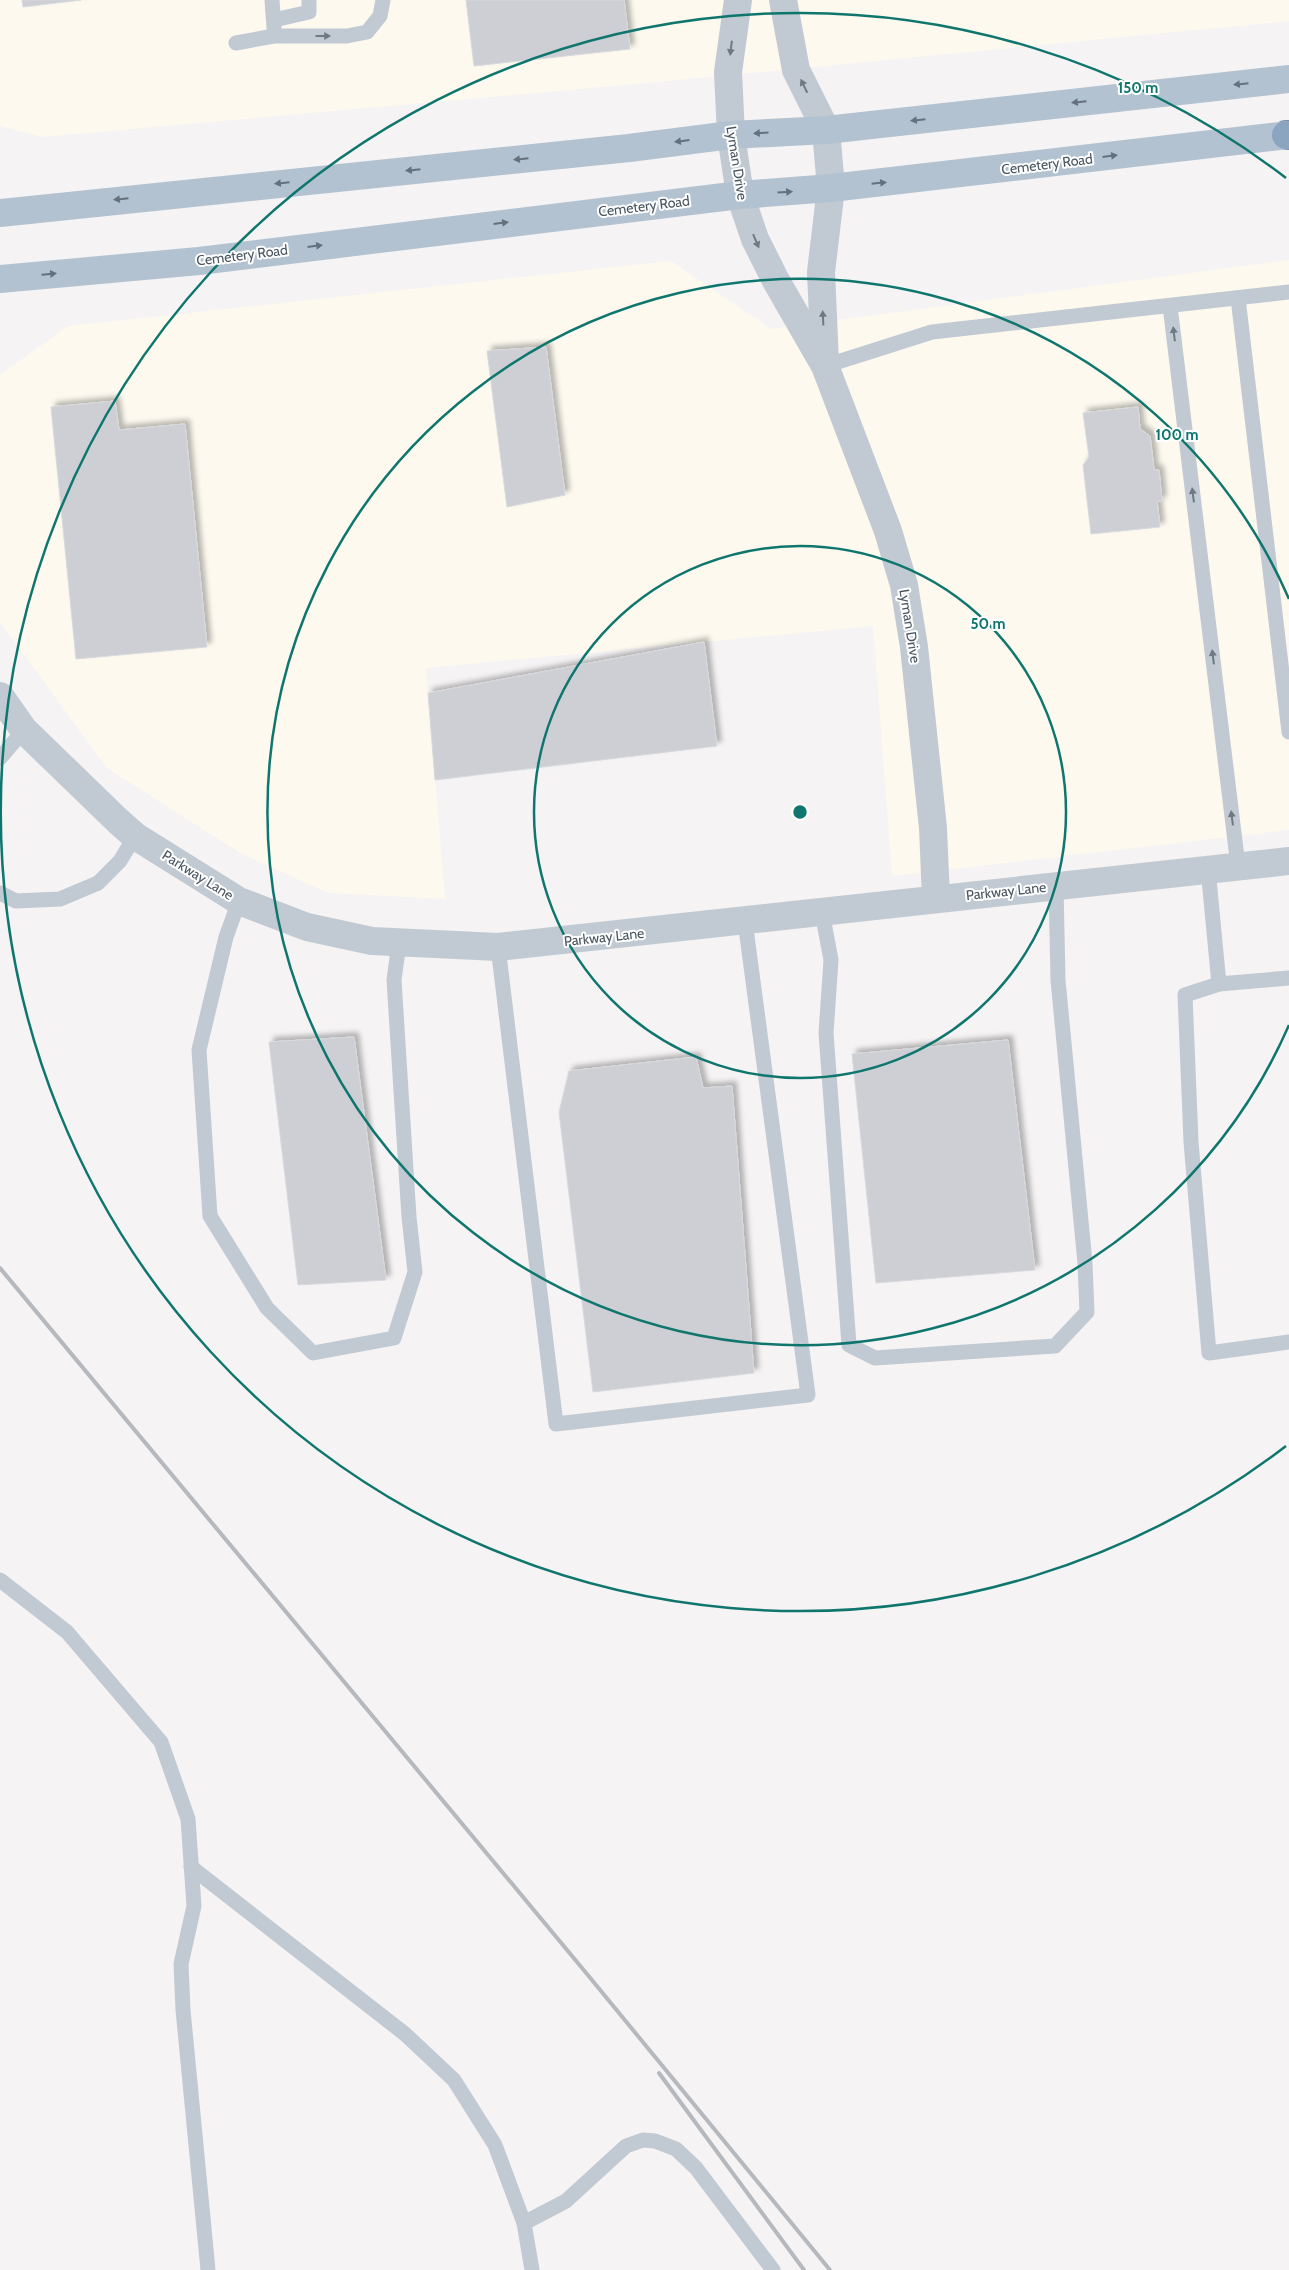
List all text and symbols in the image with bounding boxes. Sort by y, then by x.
one-way arrow [315,32,331,40]
one-way arrow [727,41,735,57]
one-way arrow [800,79,808,93]
text: 150 m [1118,79,1158,97]
one-way arrow [1232,80,1248,88]
one-way arrow [1071,98,1087,106]
one-way arrow [909,116,925,124]
street label: Lyman Drive [722,125,752,201]
one-way arrow [753,130,769,138]
one-way arrow [674,137,690,145]
street label: Cemetery Road [1000,149,1094,179]
one-way arrow [1102,152,1118,160]
one-way arrow [512,155,528,163]
one-way arrow [405,166,421,174]
one-way arrow [274,179,290,187]
one-way arrow [871,179,887,187]
one-way arrow [777,187,793,195]
street label: Cemetery Road [597,191,691,221]
one-way arrow [112,195,128,203]
one-way arrow [493,219,509,227]
one-way arrow [752,234,760,248]
street label: Cemetery Road [195,240,289,270]
one-way arrow [307,242,323,250]
one-way arrow [41,270,57,278]
one-way arrow [818,309,826,325]
one-way arrow [1170,326,1178,342]
text: 100 m [1155,426,1199,444]
one-way arrow [1189,487,1197,503]
street label: Lyman Drive [895,588,925,664]
text: 50 m [970,615,1006,633]
one-way arrow [1209,648,1217,664]
centre of rings [791,803,809,821]
one-way arrow [1228,810,1236,826]
street label: Parkway Lane [159,846,237,904]
street label: Parkway Lane [965,878,1047,904]
street label: Parkway Lane [563,924,645,950]

